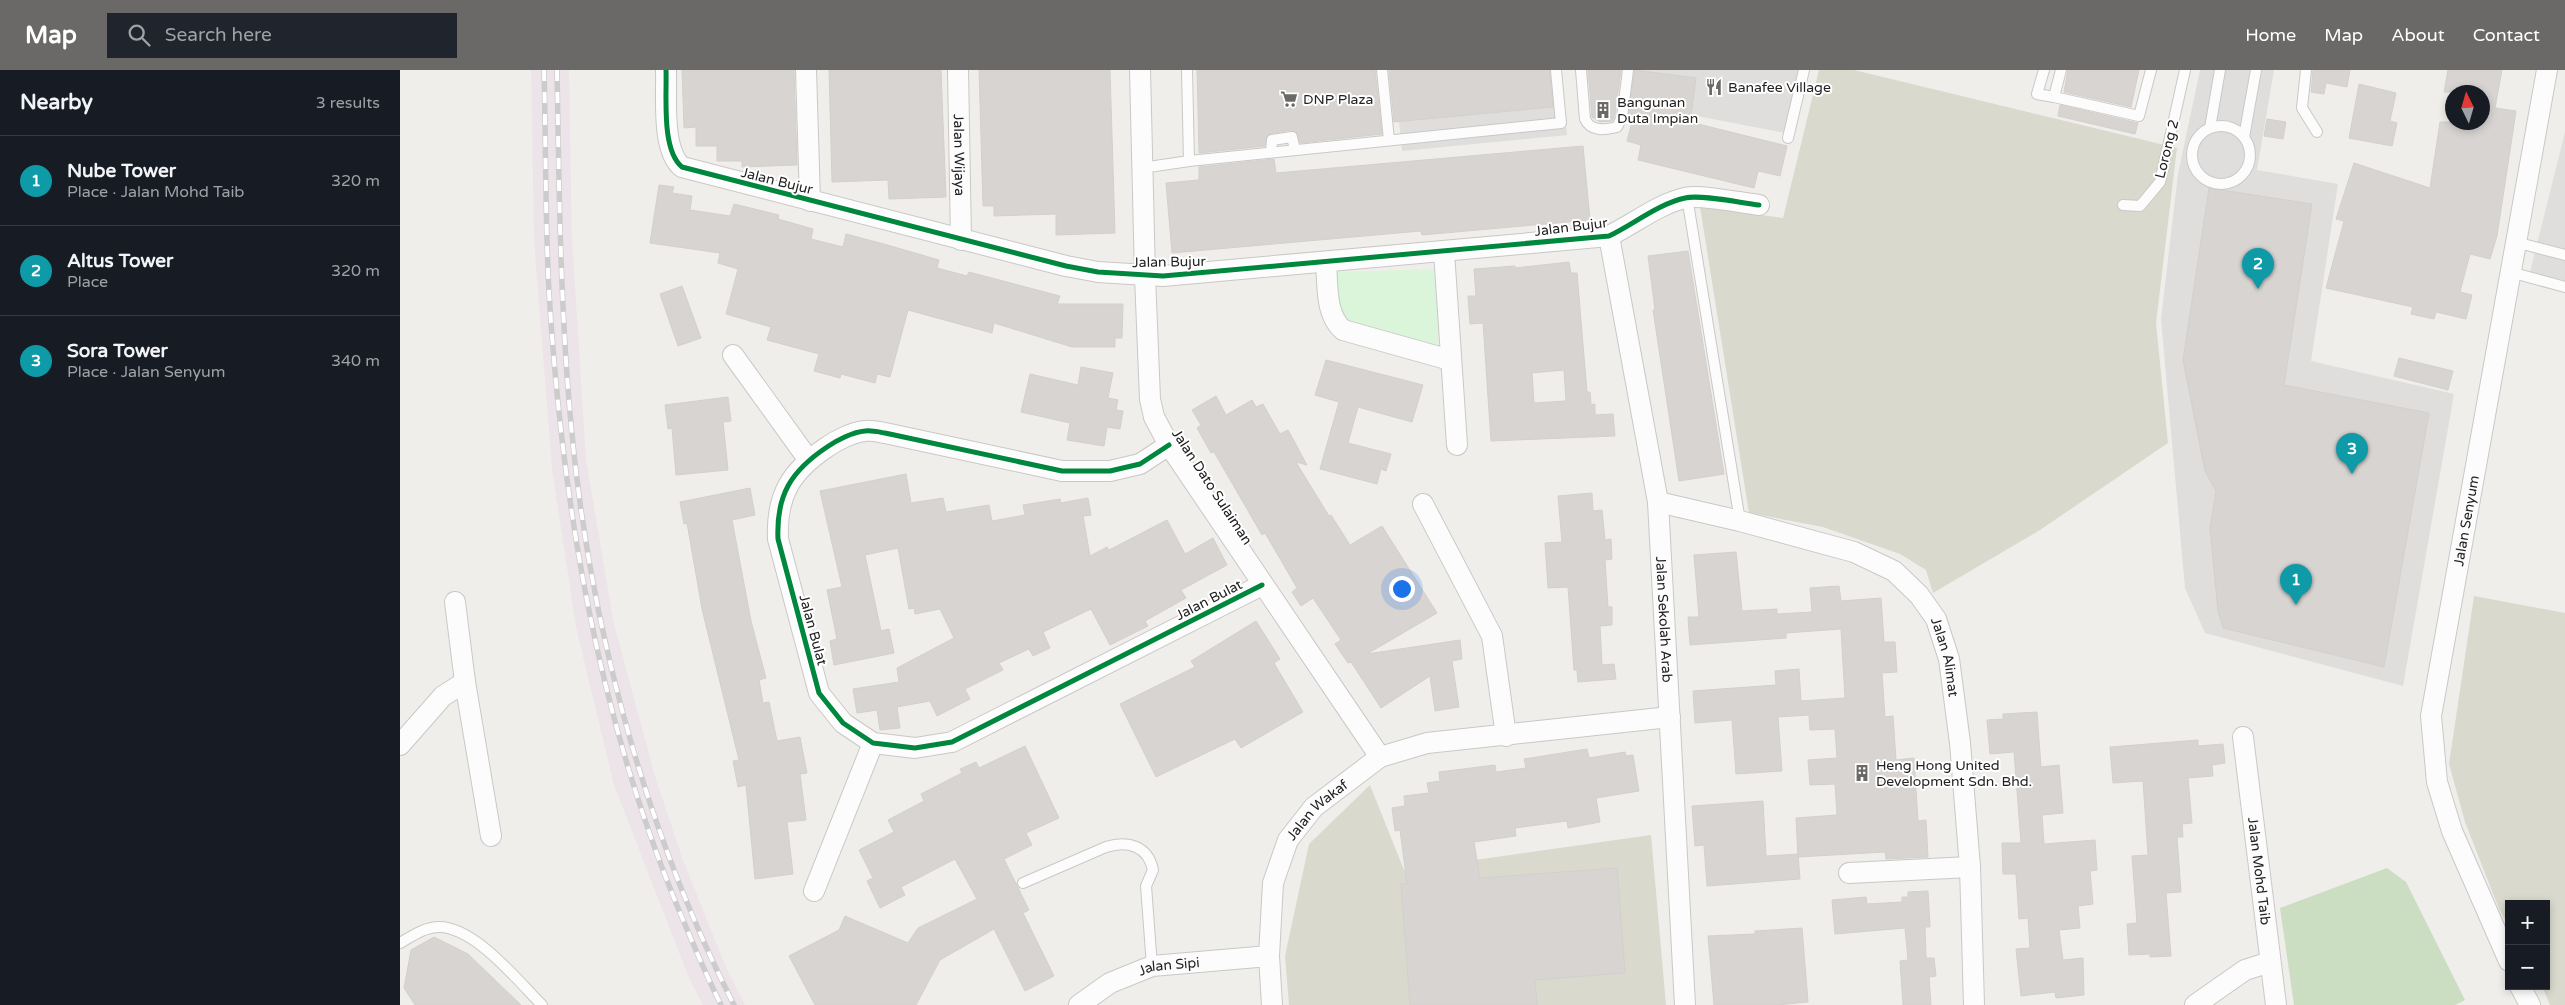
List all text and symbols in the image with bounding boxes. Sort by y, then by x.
search box [107,13,457,58]
text: Map [25,21,77,50]
icon: search [125,21,153,49]
text: Search here [165,24,272,46]
text: Home [2245,24,2296,46]
text: Map [2324,24,2363,46]
text: About [2391,24,2445,46]
text: Contact [2473,24,2540,46]
restaurant icon: Banafee Village [1704,77,1724,97]
place label: Banafee Village [1728,79,1831,96]
north arrow [2445,85,2490,130]
supermarket icon: DNP Plaza [1279,89,1299,109]
text: Nearby [20,90,93,115]
place label: DNP Plaza [1303,91,1373,108]
text: 3 results [316,93,380,113]
place label: Bangunan Duta Impian [1617,94,1698,127]
building icon: Bangunan Duta Impian [1593,100,1613,120]
street label: Jalan Wijaya [950,114,969,196]
street label: Lorong 2 [2151,118,2183,180]
text: Nube Tower [67,160,176,182]
street label: Jalan Bujur [739,164,815,198]
text: 1 [31,171,41,191]
text: 320 m [331,171,380,191]
text: Place · Jalan Mohd Taib [67,182,244,202]
street label: Jalan Bujur [1533,214,1609,240]
pin: 2 [2242,248,2274,289]
text: Altus Tower [67,250,173,272]
street label: Jalan Bujur [1132,253,1207,271]
text: 2 [31,261,41,281]
text: 320 m [331,261,380,281]
text: Place [67,272,108,292]
text: Sora Tower [67,340,168,362]
text: 3 [31,351,41,371]
text: 340 m [331,351,380,371]
text: Place · Jalan Senyum [67,362,226,382]
street label: Jalan Dato Sulaiman [1168,426,1256,548]
pin: 3 [2336,433,2368,474]
street label: Jalan Senyum [2450,474,2483,567]
street label: Jalan Sekolah Arab [1652,556,1676,683]
pin: 1 [2280,564,2312,605]
street label: Jalan Bulat [1173,576,1246,624]
your location [1389,576,1415,602]
street label: Jalan Bulat [795,593,831,668]
street label: Jalan Alimat [1928,615,1962,698]
place label: Heng Hong United Development Sdn. Bhd. [1876,757,2032,790]
building icon: Heng Hong United Development Sdn. Bhd. [1852,763,1872,783]
street label: Jalan Wakaf [1283,776,1352,843]
street label: Jalan Mohd Taib [2244,816,2275,926]
map controls [2505,900,2550,990]
button: + [2505,900,2550,945]
button: − [2505,945,2550,990]
street label: Jalan Sipi [1135,953,1200,979]

